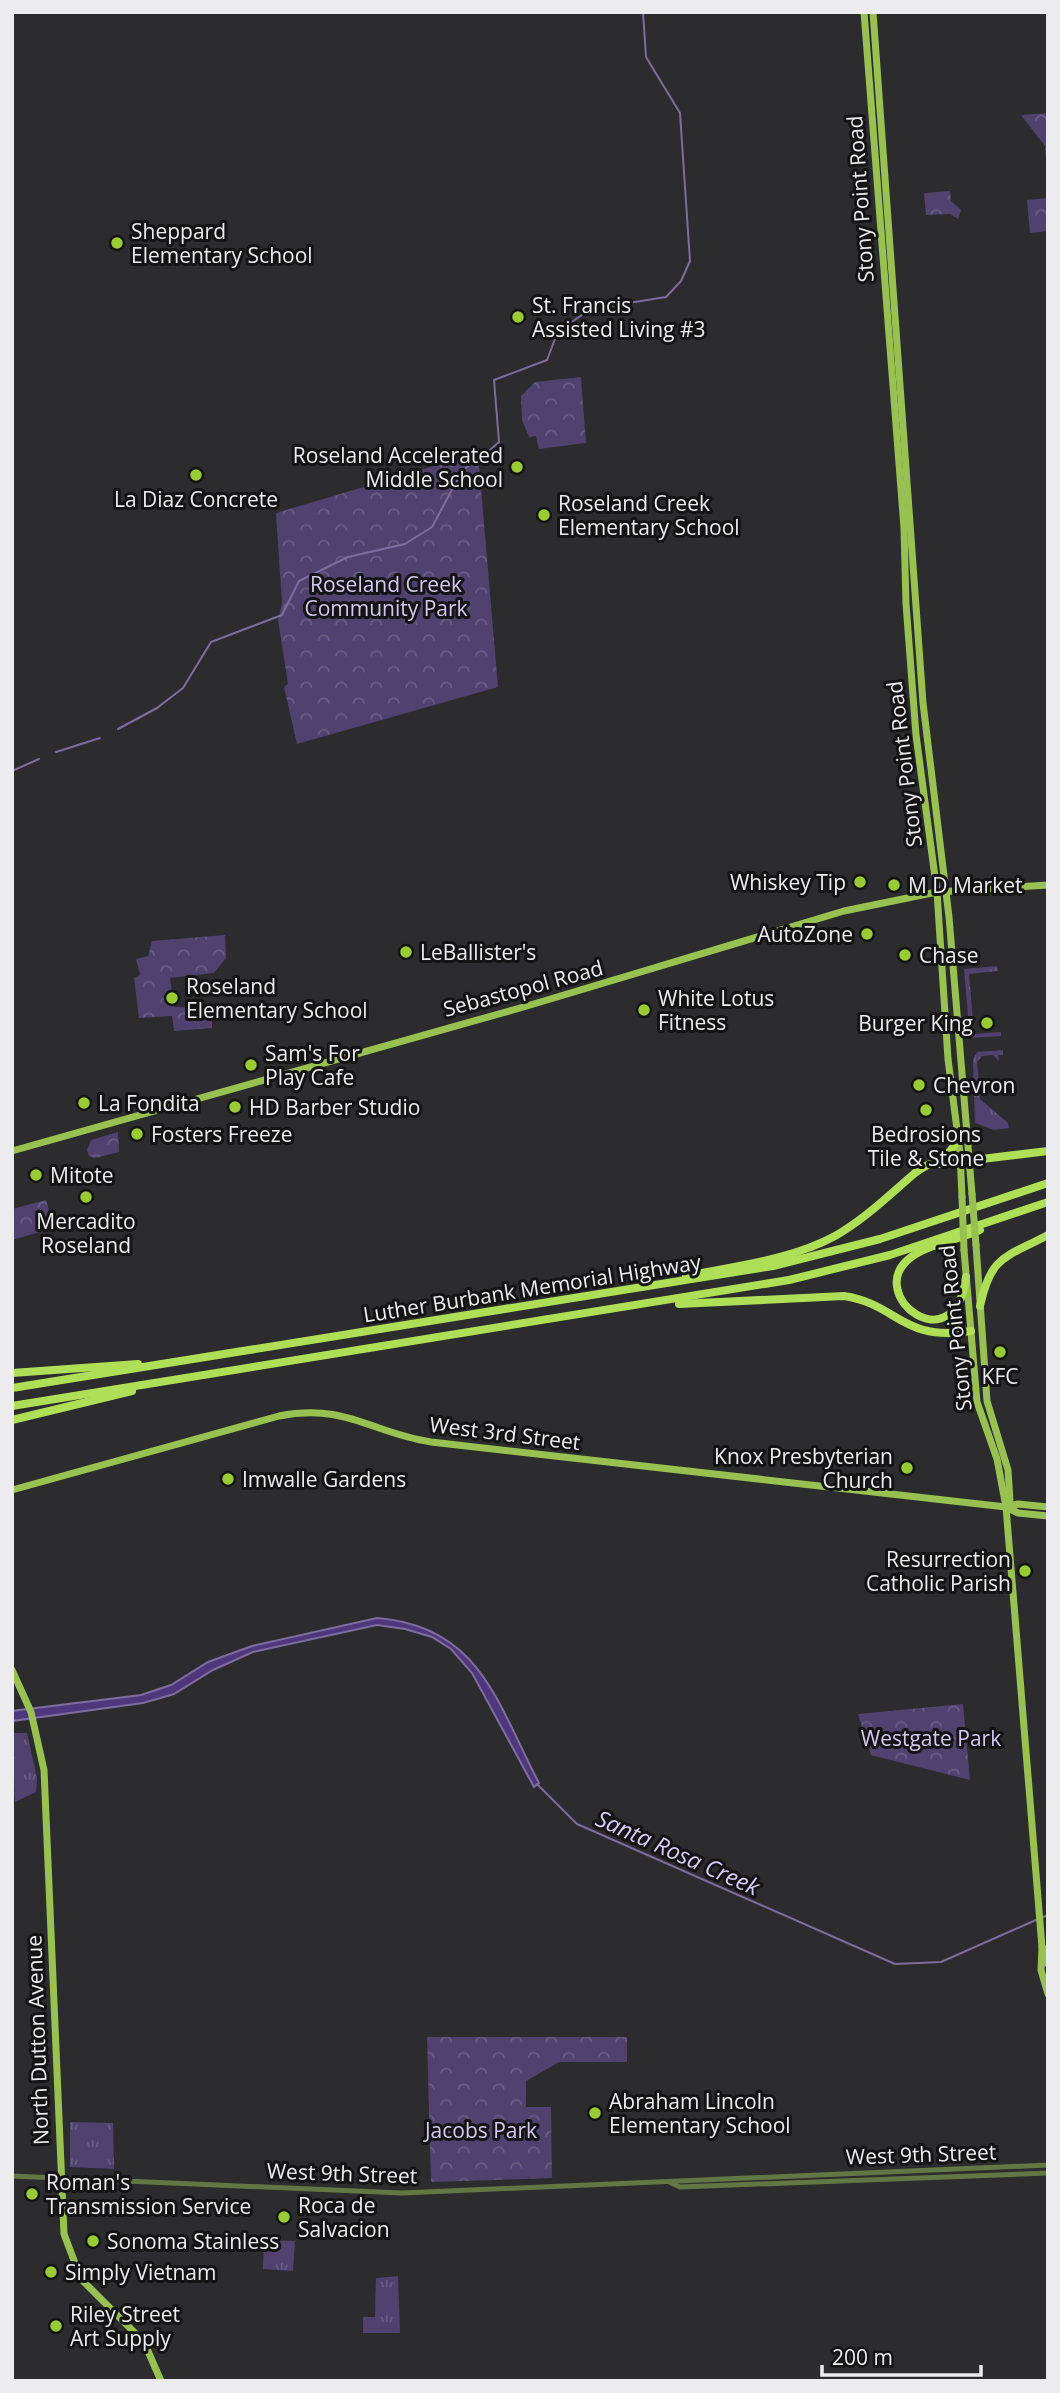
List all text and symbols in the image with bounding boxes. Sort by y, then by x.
street label: Stony Point Road [840,115,880,283]
place label: Sheppard Elementary School [131,217,313,269]
marker: Sheppard Elementary School [109,235,125,251]
place label: St. Francis Assisted Living #3 [532,291,706,343]
marker: St. Francis Assisted Living #3 [510,309,526,325]
place label: Roseland Accelerated Middle School [293,441,503,493]
marker: Roseland Accelerated Middle School [509,459,525,475]
marker: La Diaz Concrete [188,467,204,483]
place label: La Diaz Concrete [114,485,278,513]
place label: Roseland Creek Elementary School [558,489,740,541]
marker: Roseland Creek Elementary School [536,507,552,523]
park label: Roseland Creek Community Park [304,570,468,622]
street label: Stony Point Road [880,679,928,849]
place label: Whiskey Tip [730,868,846,896]
place label: M D Market [908,871,1023,899]
marker: Whiskey Tip [852,874,868,890]
marker: M D Market [886,877,902,893]
place label: AutoZone [757,920,853,948]
marker: AutoZone [859,926,875,942]
place label: LeBallister's [420,938,536,966]
place label: Chase [919,941,979,969]
marker: LeBallister's [398,944,414,960]
marker: Chase [897,947,913,963]
street label: Sebastopol Road [440,953,606,1023]
place label: Roseland Elementary School [186,972,368,1024]
place label: White Lotus Fitness [658,984,774,1036]
marker: Roseland Elementary School [164,990,180,1006]
marker: White Lotus Fitness [636,1002,652,1018]
place label: Burger King [858,1009,973,1037]
marker: Burger King [979,1015,995,1031]
place label: Sam's For Play Cafe [265,1039,360,1091]
marker: Sam's For Play Cafe [243,1057,259,1073]
place label: Chevron [933,1071,1015,1099]
marker: Chevron [911,1077,927,1093]
place label: La Fondita [98,1089,200,1117]
place label: HD Barber Studio [249,1093,420,1121]
marker: La Fondita [76,1095,92,1111]
marker: HD Barber Studio [227,1099,243,1115]
marker: Bedrosions Tile & Stone [918,1102,934,1118]
place label: Fosters Freeze [151,1120,292,1148]
place label: Bedrosions Tile & Stone [868,1120,984,1172]
marker: Fosters Freeze [129,1126,145,1142]
place label: Mitote [50,1161,114,1189]
marker: Mitote [28,1167,44,1183]
marker: Mercadito Roseland [78,1189,94,1205]
place label: Mercadito Roseland [36,1207,136,1259]
street label: Stony Point Road [932,1243,978,1413]
street label: Luther Burbank Memorial Highway [361,1247,703,1329]
marker: KFC [992,1344,1008,1360]
place label: KFC [982,1362,1018,1390]
street label: West 3rd Street [428,1410,582,1456]
place label: Knox Presbyterian Church [714,1442,893,1494]
marker: Knox Presbyterian Church [899,1460,915,1476]
place label: Imwalle Gardens [242,1465,406,1493]
marker: Imwalle Gardens [220,1471,236,1487]
place label: Resurrection Catholic Parish [866,1545,1011,1597]
marker: Resurrection Catholic Parish [1017,1563,1033,1579]
park label: Westgate Park [861,1724,1001,1752]
water label: Santa Rosa Creek [591,1802,766,1903]
street label: North Dutton Avenue [19,1935,55,2145]
place label: Abraham Lincoln Elementary School [609,2087,791,2139]
marker: Abraham Lincoln Elementary School [587,2105,603,2121]
park label: Jacobs Park [423,2116,537,2144]
street label: West 9th Street [845,2137,997,2171]
street label: West 9th Street [266,2156,418,2190]
place label: Roman's Transmission Service [46,2168,251,2220]
marker: Roman's Transmission Service [24,2186,40,2202]
place label: Roca de Salvacion [298,2191,390,2243]
marker: Roca de Salvacion [276,2209,292,2225]
place label: Sonoma Stainless [107,2227,279,2255]
marker: Sonoma Stainless [85,2233,101,2249]
place label: Simply Vietnam [65,2258,216,2286]
marker: Simply Vietnam [43,2264,59,2280]
place label: Riley Street Art Supply [70,2300,180,2352]
marker: Riley Street Art Supply [48,2318,64,2334]
scale bar [822,2334,981,2378]
text: 200 m [832,2343,893,2371]

